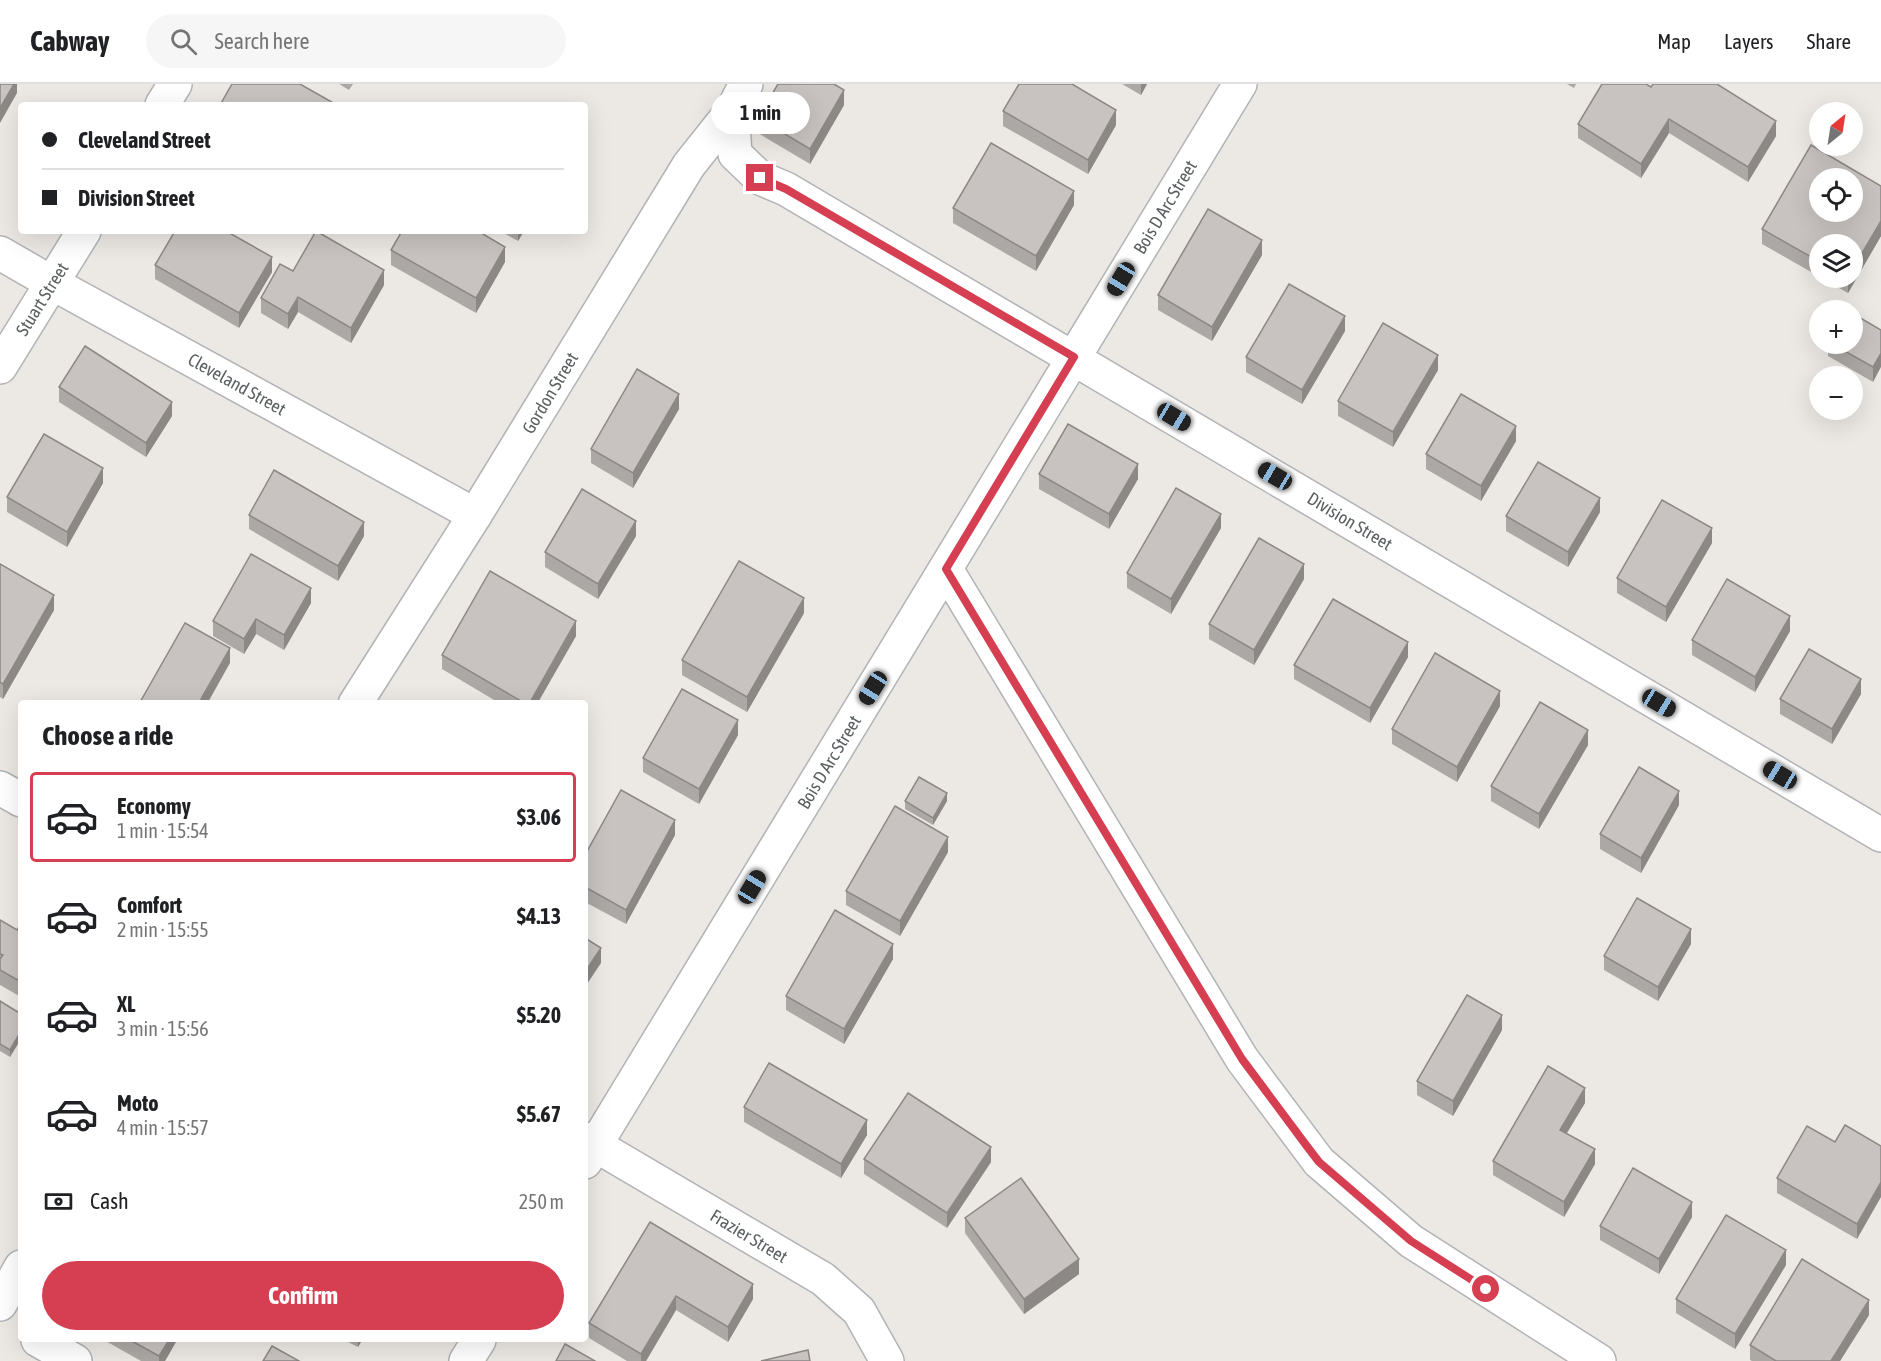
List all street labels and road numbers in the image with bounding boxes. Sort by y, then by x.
street label: Bois D Arc Street [1129,156,1201,258]
street label: Stuart Street [11,259,73,339]
street label: Cleveland Street [184,349,290,419]
street label: Gordon Street [518,349,582,437]
street label: Division Street [1304,487,1396,555]
street label: Bois D Arc Street [793,711,865,813]
street label: Frazier Street [707,1205,791,1267]

